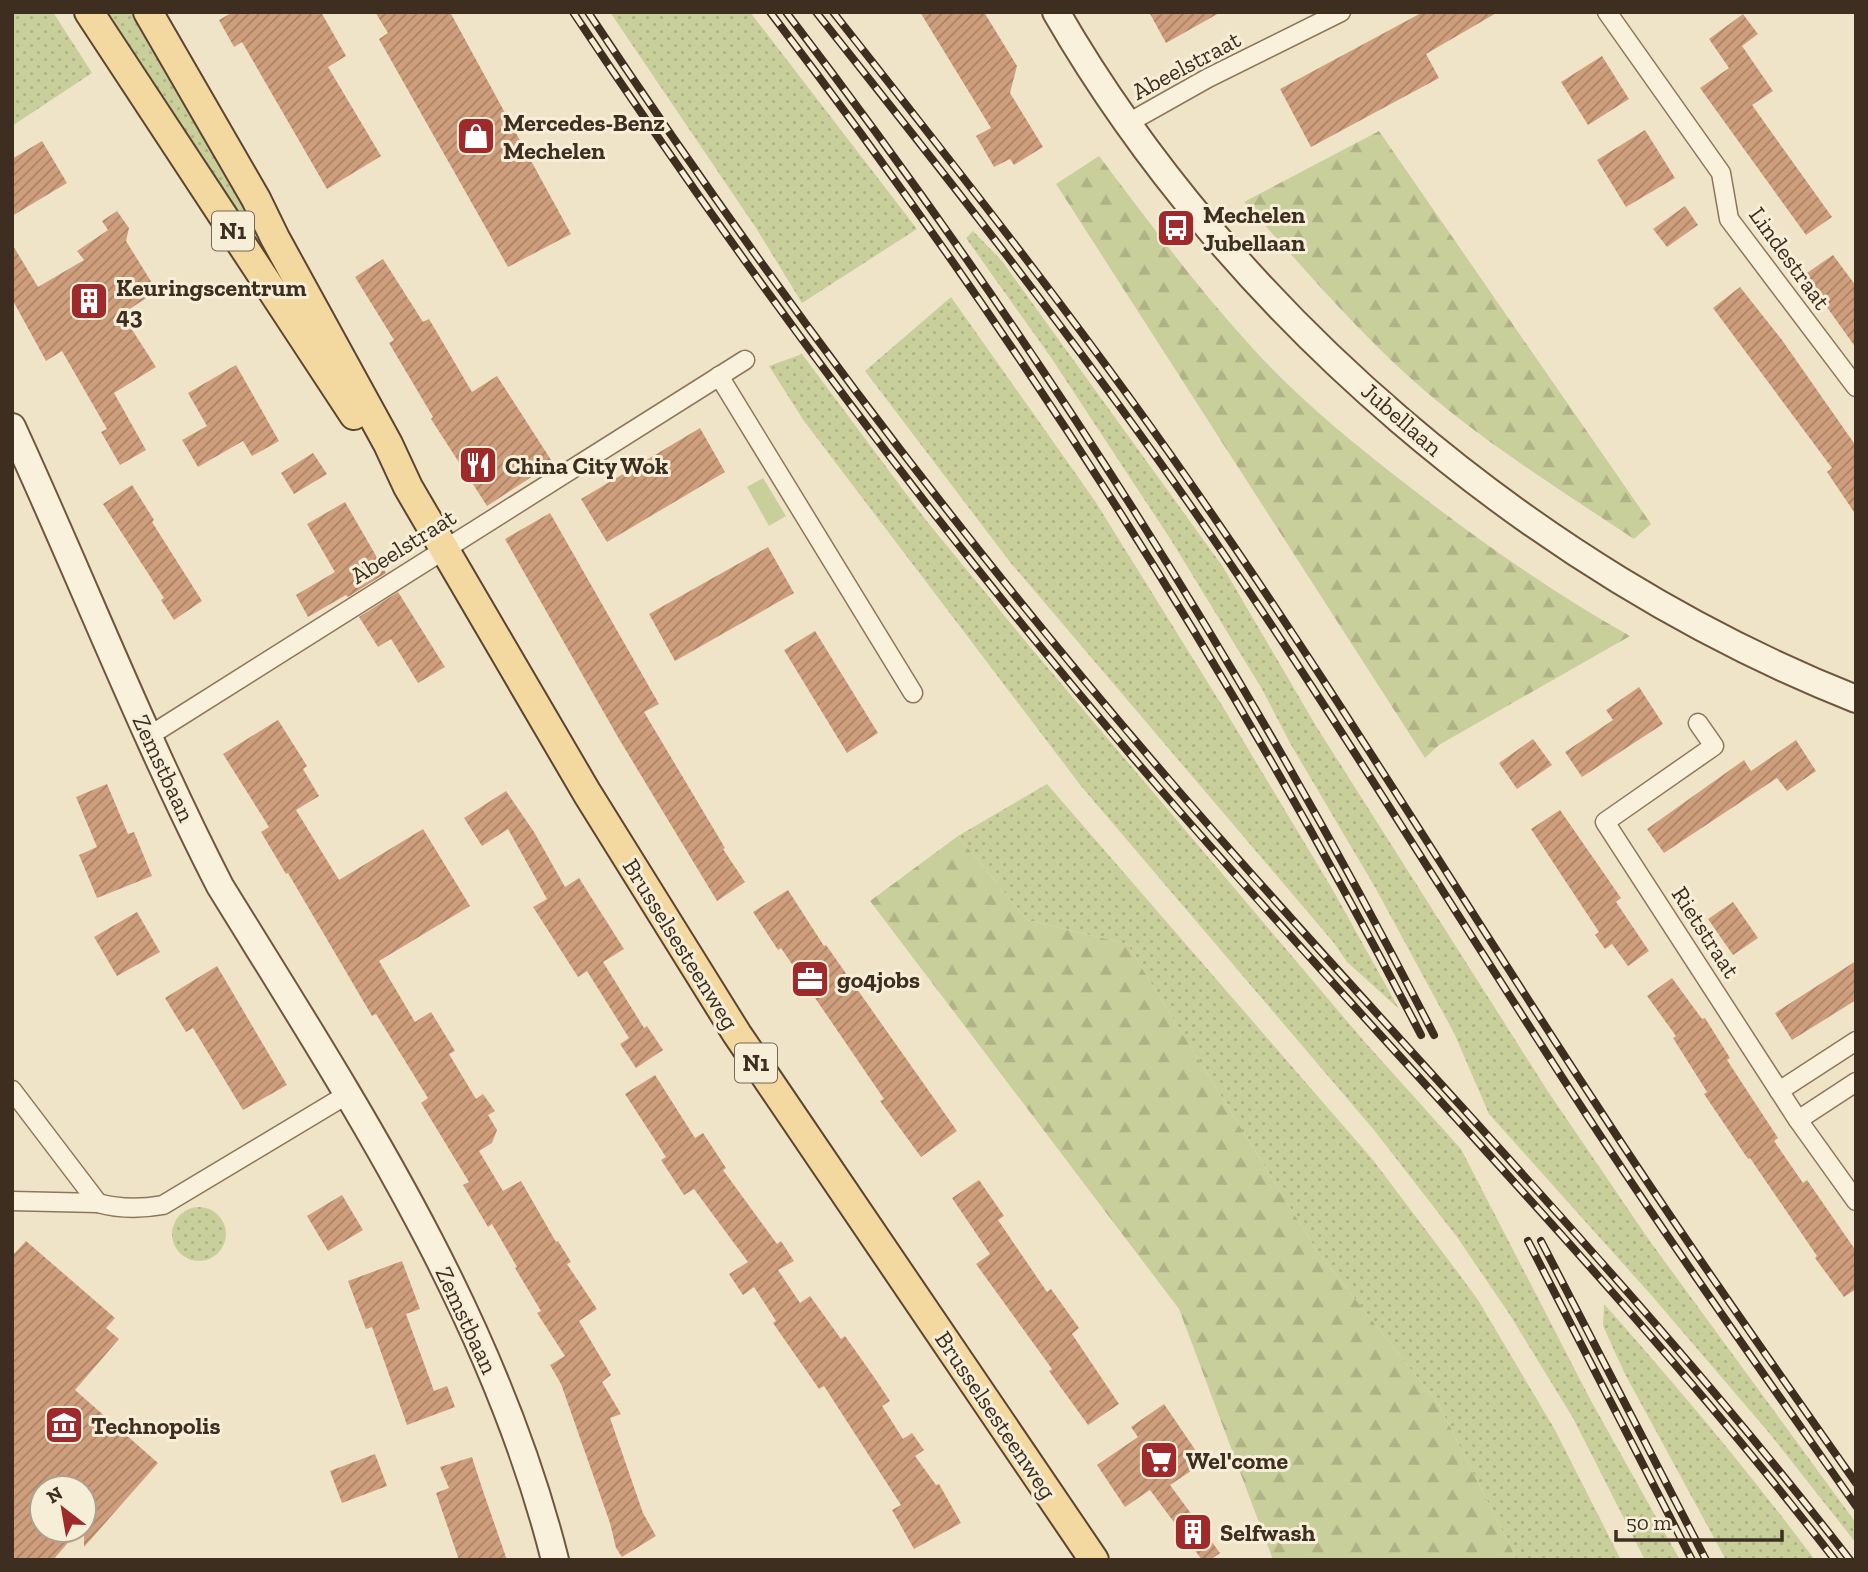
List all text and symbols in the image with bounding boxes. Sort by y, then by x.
street label: Abeelstraat [1127,24,1245,106]
place label: Mercedes-Benz Mechelen [503,108,665,165]
shop icon: Mercedes-Benz Mechelen [455,115,497,157]
place label: Mechelen Jubellaan [1203,200,1305,257]
street label: Lindestraat [1743,201,1837,315]
bus stop icon: Mechelen Jubellaan [1155,207,1197,249]
road number: N1 [212,212,254,250]
place label: Keuringscentrum 43 [116,273,307,330]
building icon: Keuringscentrum 43 [68,280,110,322]
street label: Jubellaan [1356,376,1449,462]
restaurant icon: China City Wok [457,444,499,486]
place label: China City Wok [505,451,668,480]
street label: Abeelstraat [345,502,461,590]
street label: Zemstbaan [127,710,202,826]
street label: Brusselsesteenweg [617,853,745,1035]
street label: Rietstraat [1666,881,1746,983]
office icon: go4jobs [789,958,831,1000]
place label: go4jobs [837,965,920,994]
road number: N1 [735,1044,777,1082]
street label: Zemstbaan [430,1262,505,1378]
street label: Brusselsesteenweg [929,1326,1063,1504]
museum icon: Technopolis [43,1404,85,1446]
place label: Technopolis [91,1411,220,1440]
supermarket icon: Wel'come [1138,1439,1180,1481]
place label: Wel'come [1186,1446,1288,1475]
north arrow [28,1474,98,1544]
text: N [42,1481,67,1508]
scale bar [1616,1498,1782,1542]
text: 50 m [1626,1510,1672,1535]
building icon: Selfwash [1172,1511,1214,1553]
place label: Selfwash [1220,1518,1315,1547]

